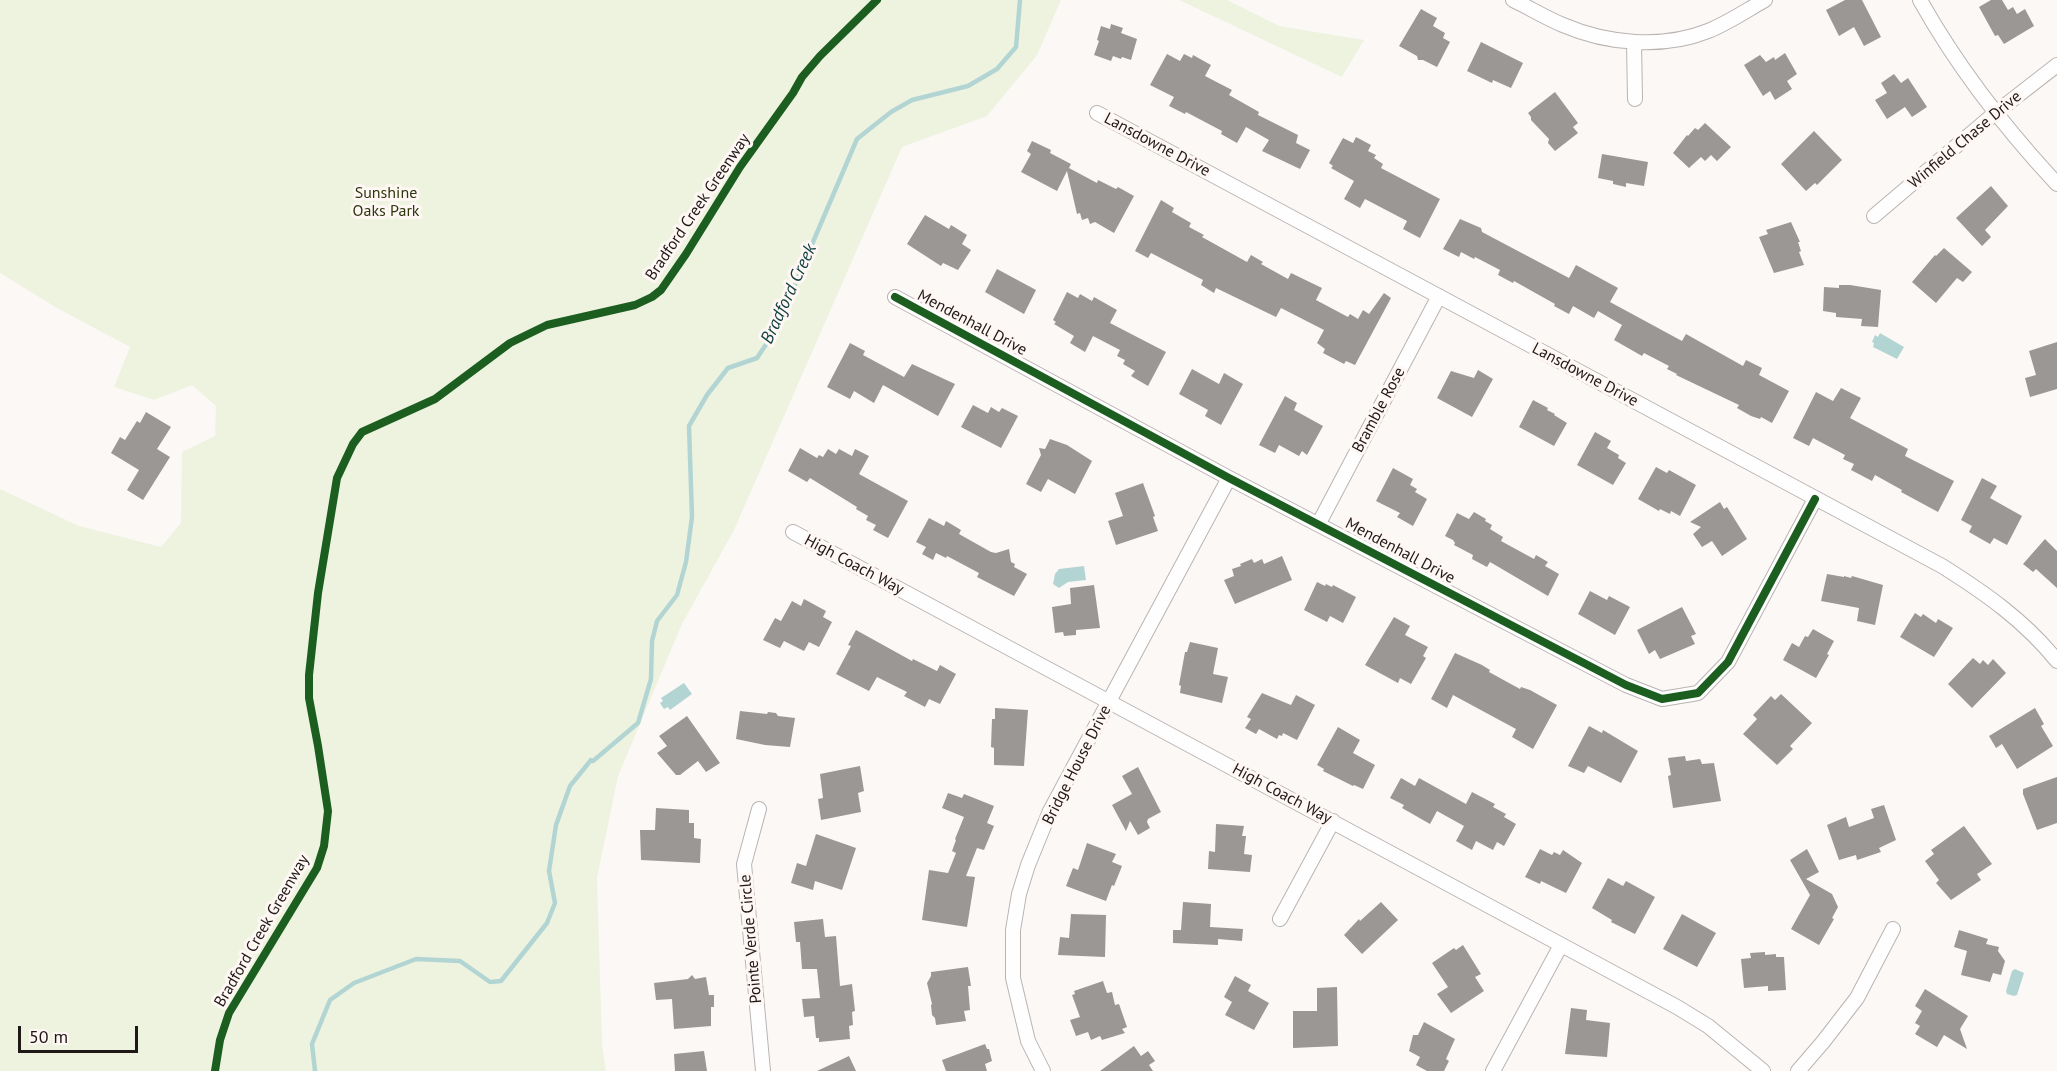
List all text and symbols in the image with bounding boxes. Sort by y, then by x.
street label: Winfield Chase Drive [1905,87,2025,193]
street label: Lansdowne Drive [1101,109,1213,181]
street label: Bradford Creek Greenway [642,130,754,284]
park label: Sunshine Oaks Park [353,183,419,221]
water label: Bradford Creek [756,241,822,347]
street label: Mendenhall Drive [914,286,1030,360]
street label: Lansdowne Drive [1529,339,1641,411]
street label: Bramble Rose [1349,364,1409,456]
street label: Mendenhall Drive [1342,514,1458,588]
street label: High Coach Way [801,531,907,599]
street label: Bridge House Drive [1039,702,1115,828]
street label: High Coach Way [1229,760,1335,828]
street label: Bradford Creek Greenway [211,851,313,1011]
street label: Pointe Verde Circle [736,874,766,1004]
scale bar [21,1014,141,1052]
text: 50 m [29,1025,68,1048]

